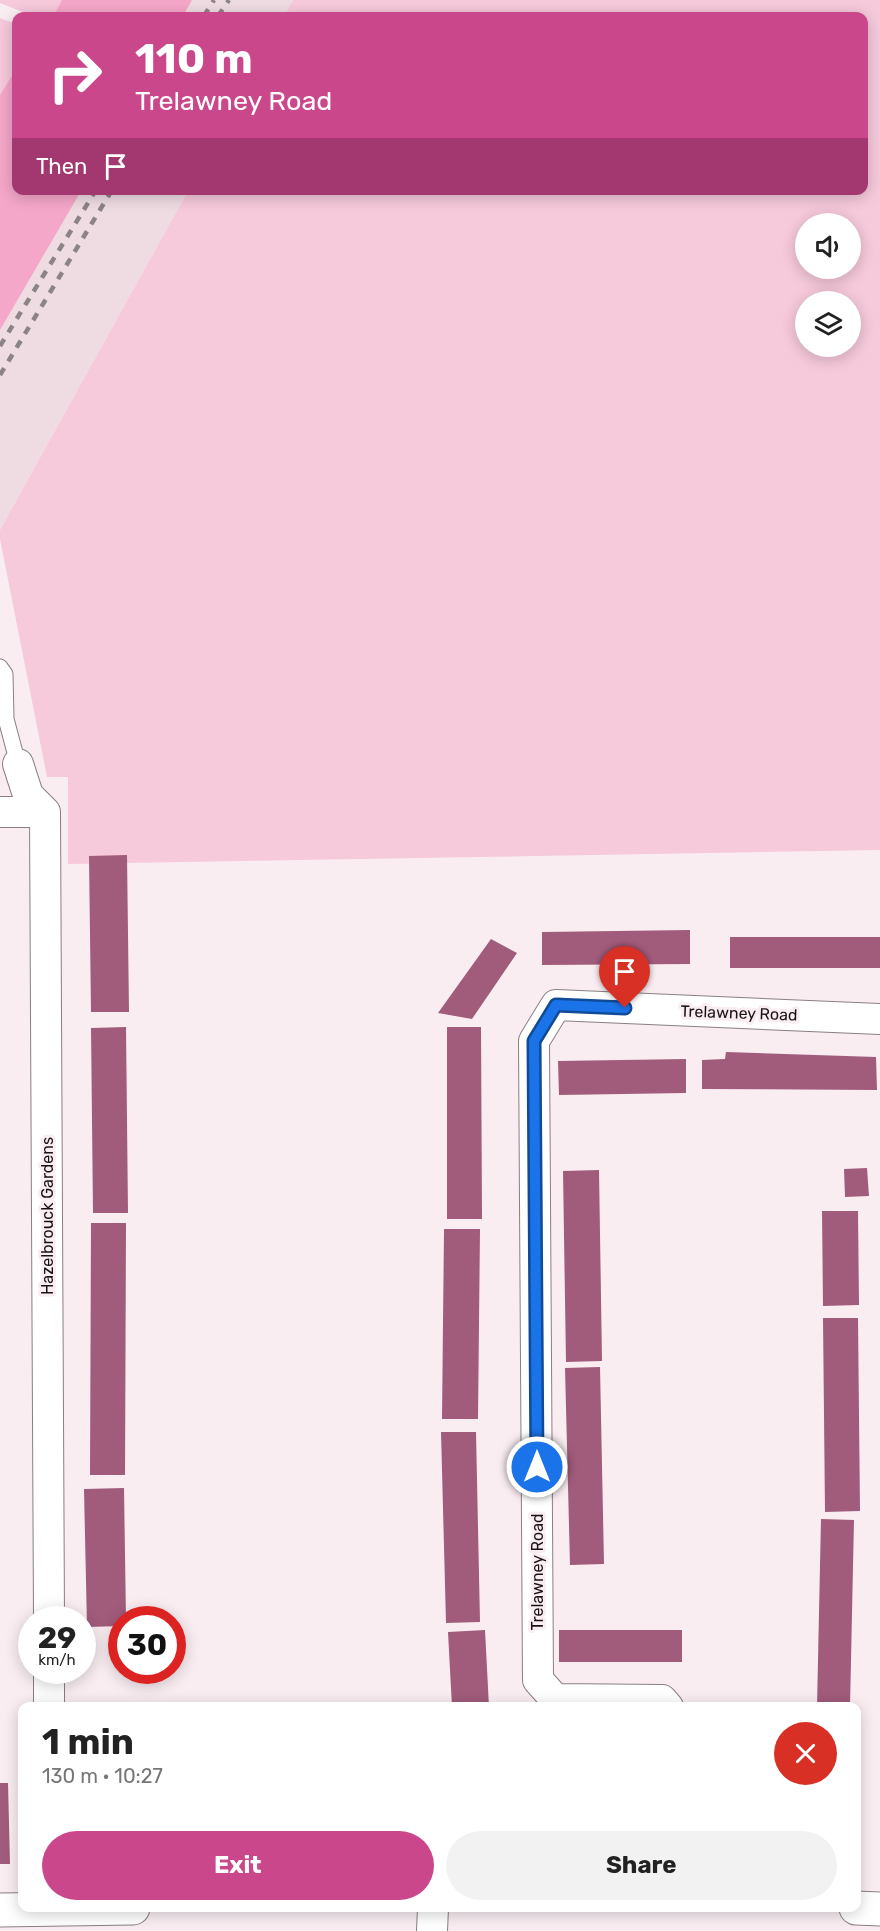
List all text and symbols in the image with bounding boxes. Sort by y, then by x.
text: 110 m [135,34,253,84]
icon: right [36,36,114,114]
text: Trelawney Road [135,85,332,117]
icon: arrive [99,150,132,183]
text: Then [36,153,87,180]
map controls [795,213,861,357]
button: sound [795,213,861,279]
button: layers [795,291,861,357]
pin [599,946,650,1008]
icon: arrive [608,955,641,988]
street label: Trelawney Road [680,1001,798,1025]
street label: Hazelbrouck Gardens [38,1137,57,1295]
position arrow [505,1435,569,1499]
street label: Trelawney Road [528,1514,547,1630]
speed limit sign: 30 [108,1606,186,1684]
text: 29 [38,1620,76,1656]
text: km/h [38,1651,76,1669]
text: 1 min [42,1720,134,1763]
button: close [774,1722,837,1785]
text: 130 m · 10:27 [42,1764,163,1788]
button: Exit [42,1831,434,1900]
button: Share [446,1831,837,1900]

